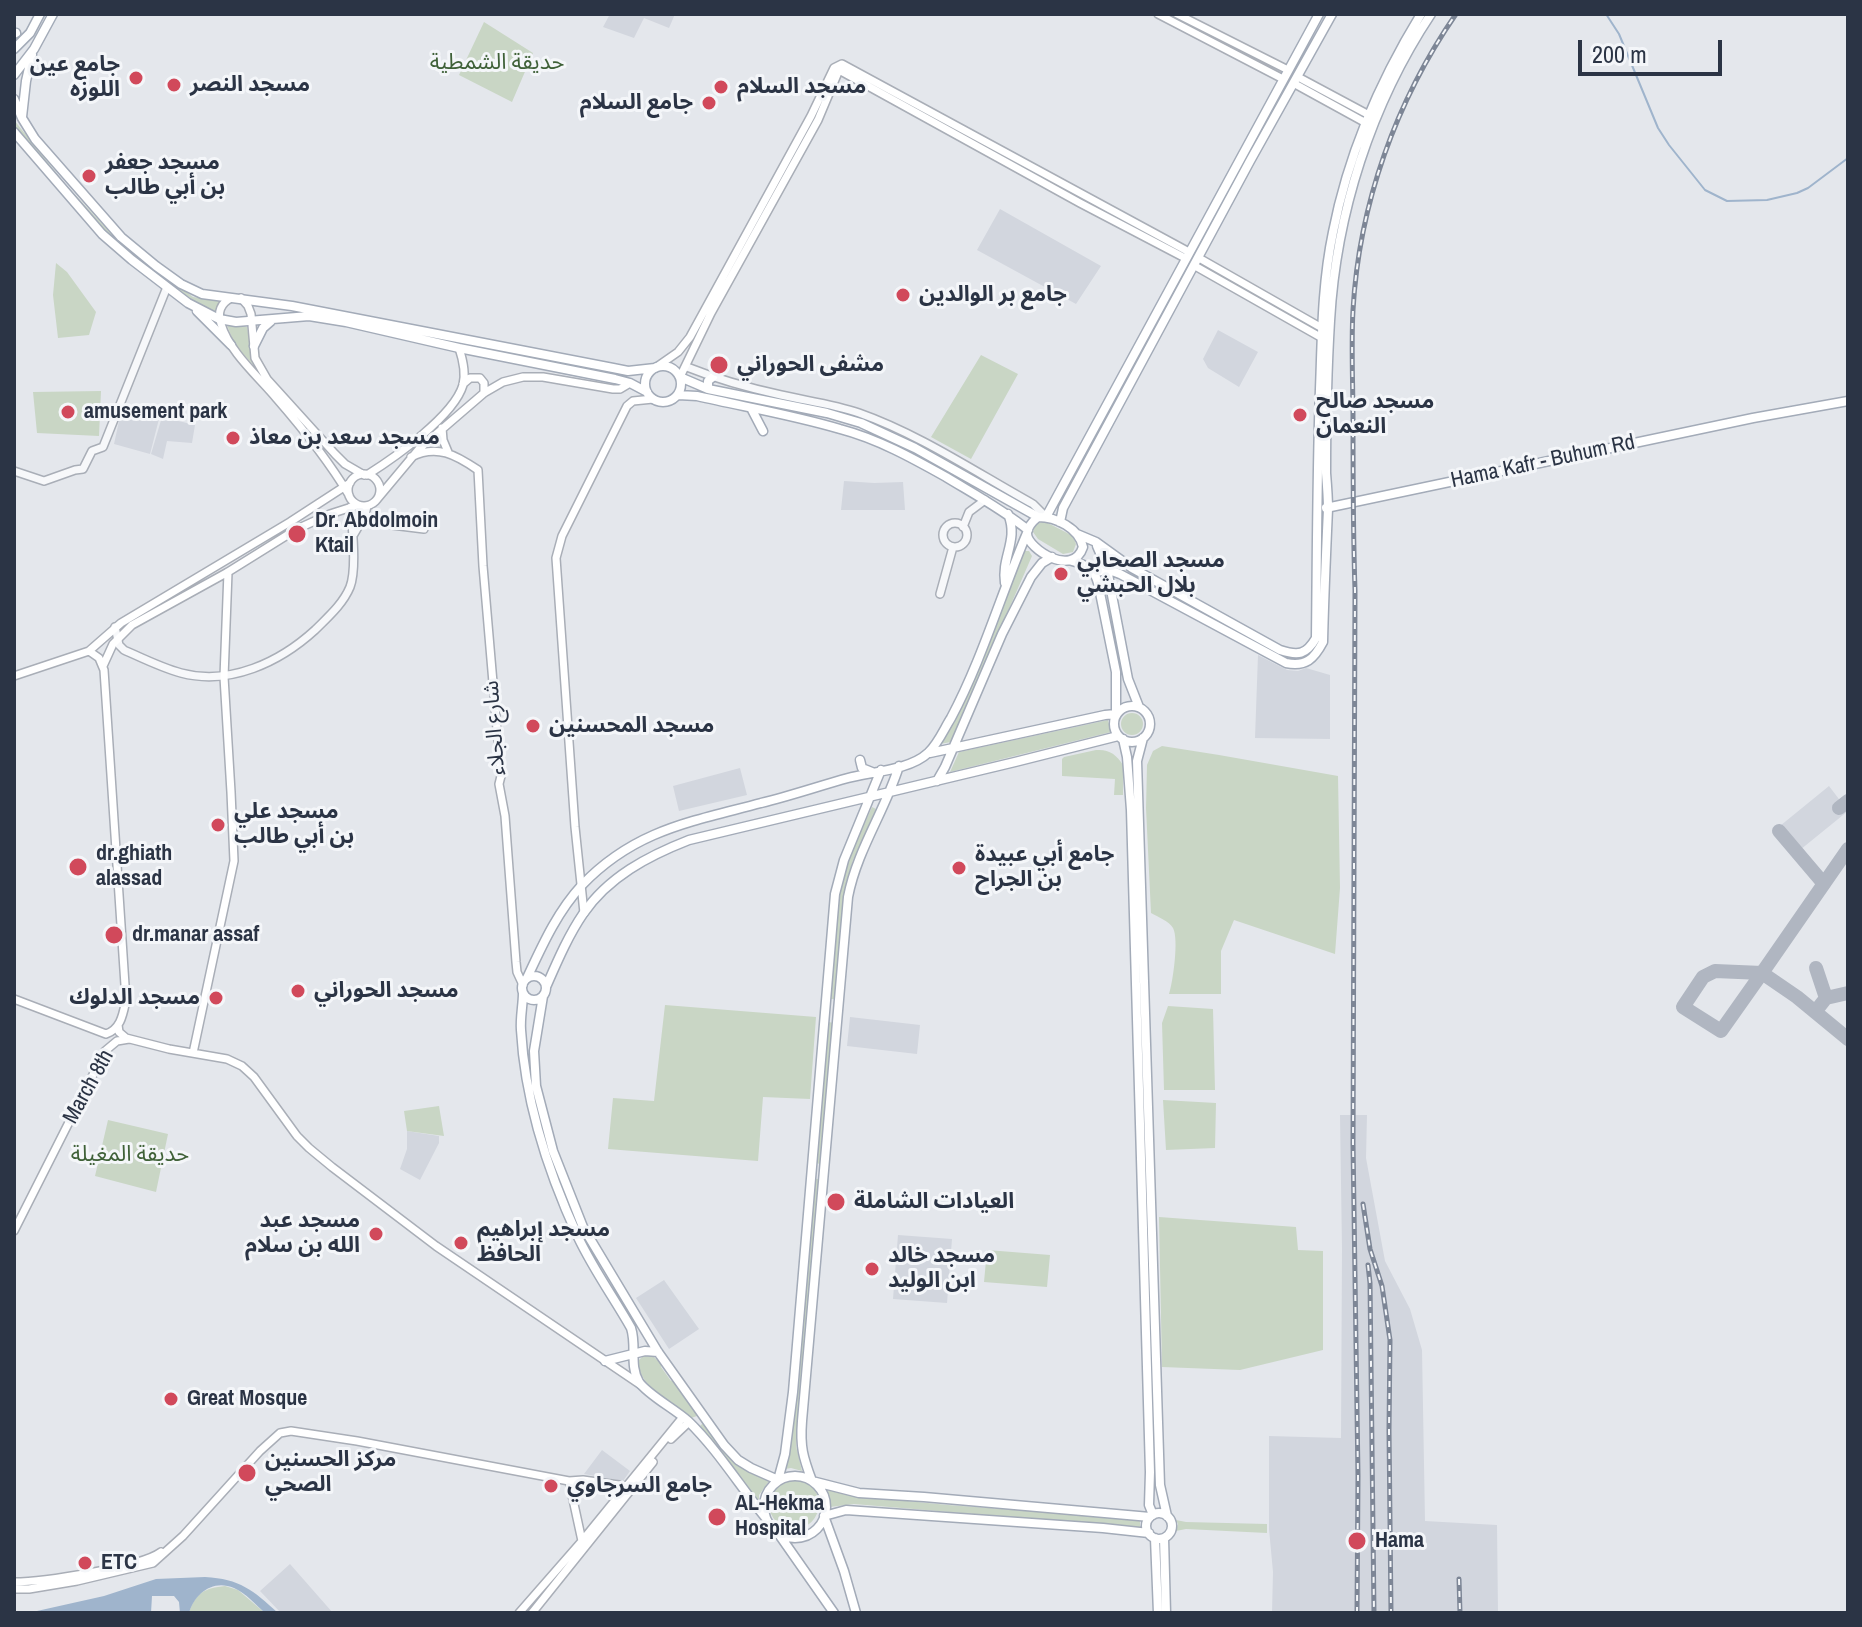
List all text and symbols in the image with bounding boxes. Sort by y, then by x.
scale bar [1582,24,1726,74]
text: 200 m [1592,38,1647,70]
park label: حديقة الشمطية [430,50,564,76]
place label: جامع عين اللوزه [30,52,120,104]
marker: جامع عين اللوزه [127,69,145,87]
place label: مسجد النصر [190,72,310,98]
place label: مسجد السلام [737,74,866,100]
marker: مسجد النصر [165,76,183,94]
marker: مسجد السلام [712,78,730,96]
place label: جامع السلام [580,90,693,116]
marker: جامع السلام [700,94,718,112]
place label: مسجد جعفر بن أبي طالب [105,150,225,202]
marker: مسجد جعفر بن أبي طالب [80,167,98,185]
place label: جامع بر الوالدين [919,282,1067,308]
marker: جامع بر الوالدين [894,286,912,304]
place label: مشفى الحوراني [737,352,884,378]
marker: مشفى الحوراني [708,354,730,376]
place label: مسجد صالح النعمان [1316,389,1434,440]
place label: amusement park [84,399,227,425]
marker: amusement park [59,403,77,421]
marker: مسجد صالح النعمان [1291,406,1309,424]
place label: مسجد سعد بن معاذ [249,425,440,451]
marker: مسجد سعد بن معاذ [224,429,242,447]
street label: Hama Kafr - Buhum Rd [1449,430,1637,494]
place label: Dr. Abdolmoin Ktail [315,508,438,560]
marker: Dr. Abdolmoin Ktail [286,523,308,545]
place label: مسجد الصحابي بلال الحبشي [1077,548,1225,600]
marker: مسجد الصحابي بلال الحبشي [1052,565,1070,583]
street label: شارع الجلاء [479,680,511,776]
place label: مسجد المحسنين [549,713,714,739]
marker: مسجد المحسنين [524,717,542,735]
place label: مسجد علي بن أبي طالب [234,799,354,850]
marker: مسجد علي بن أبي طالب [209,816,227,834]
place label: dr.ghiath alassad [96,841,172,892]
place label: جامع أبي عبيدة بن الجراح [975,842,1114,894]
marker: dr.ghiath alassad [67,856,89,878]
marker: جامع أبي عبيدة بن الجراح [950,859,968,877]
place label: dr.manar assaf [132,922,259,948]
marker: dr.manar assaf [103,924,125,946]
place label: مسجد الحوراني [314,978,459,1004]
marker: مسجد الحوراني [289,982,307,1000]
place label: مسجد الدلوك [69,985,200,1011]
marker: مسجد الدلوك [207,989,225,1007]
street label: March 8th [58,1046,120,1128]
park label: حديقة المغيلة [71,1142,189,1168]
place label: العيادات الشاملة [854,1189,1014,1215]
marker: العيادات الشاملة [825,1191,847,1213]
place label: مسجد عبد الله بن سلام [245,1208,360,1260]
place label: مسجد إبراهيم الحافظ [477,1217,610,1268]
marker: مسجد عبد الله بن سلام [367,1225,385,1243]
marker: مسجد إبراهيم الحافظ [452,1234,470,1252]
place label: مسجد خالد ابن الوليد [888,1243,995,1294]
marker: مسجد خالد ابن الوليد [863,1260,881,1278]
place label: Great Mosque [187,1386,307,1412]
marker: Great Mosque [162,1390,180,1408]
place label: مركز الحسنين الصحي [265,1447,396,1498]
marker: مركز الحسنين الصحي [236,1462,258,1484]
place label: جامع السرجاوي [567,1473,712,1499]
marker: جامع السرجاوي [542,1477,560,1495]
place label: AL-Hekma Hospital [735,1491,824,1542]
marker: AL-Hekma Hospital [706,1506,728,1528]
place label: Hama [1375,1528,1424,1554]
marker: Hama [1346,1530,1368,1552]
place label: ETC [101,1550,137,1576]
marker: ETC [76,1554,94,1572]

